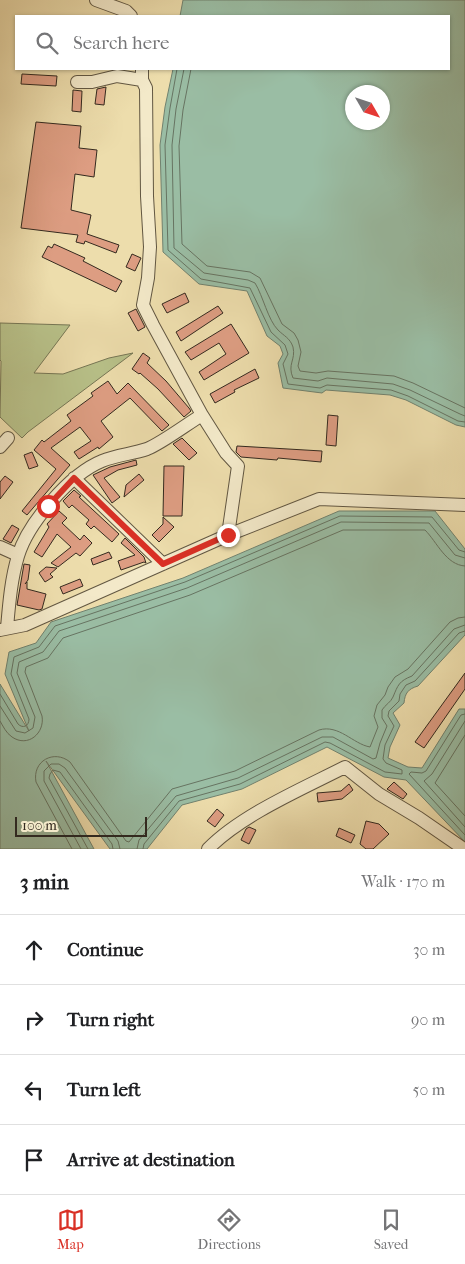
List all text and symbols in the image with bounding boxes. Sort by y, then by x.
search box [15,15,450,70]
icon: search [33,29,61,57]
text: Search here [73,32,169,54]
north arrow [345,85,390,130]
route start [37,495,60,518]
route end [217,524,240,547]
scale bar [15,814,148,837]
text: 100 m [22,817,57,834]
text: 3 min [20,870,69,894]
text: Walk · 170 m [361,872,445,891]
icon: ahead [20,936,48,964]
text: Continue [67,939,143,961]
text: 30 m [413,940,445,959]
icon: right [20,1006,48,1034]
text: Turn right [67,1009,154,1031]
text: 90 m [411,1010,445,1029]
icon: left [20,1076,48,1104]
text: Turn left [67,1079,141,1101]
text: 50 m [413,1080,445,1099]
icon: arrive [20,1146,48,1174]
text: Arrive at destination [67,1149,235,1171]
tab: Map [57,1206,85,1253]
tab: Directions [198,1206,261,1253]
tab: Saved [374,1206,408,1253]

